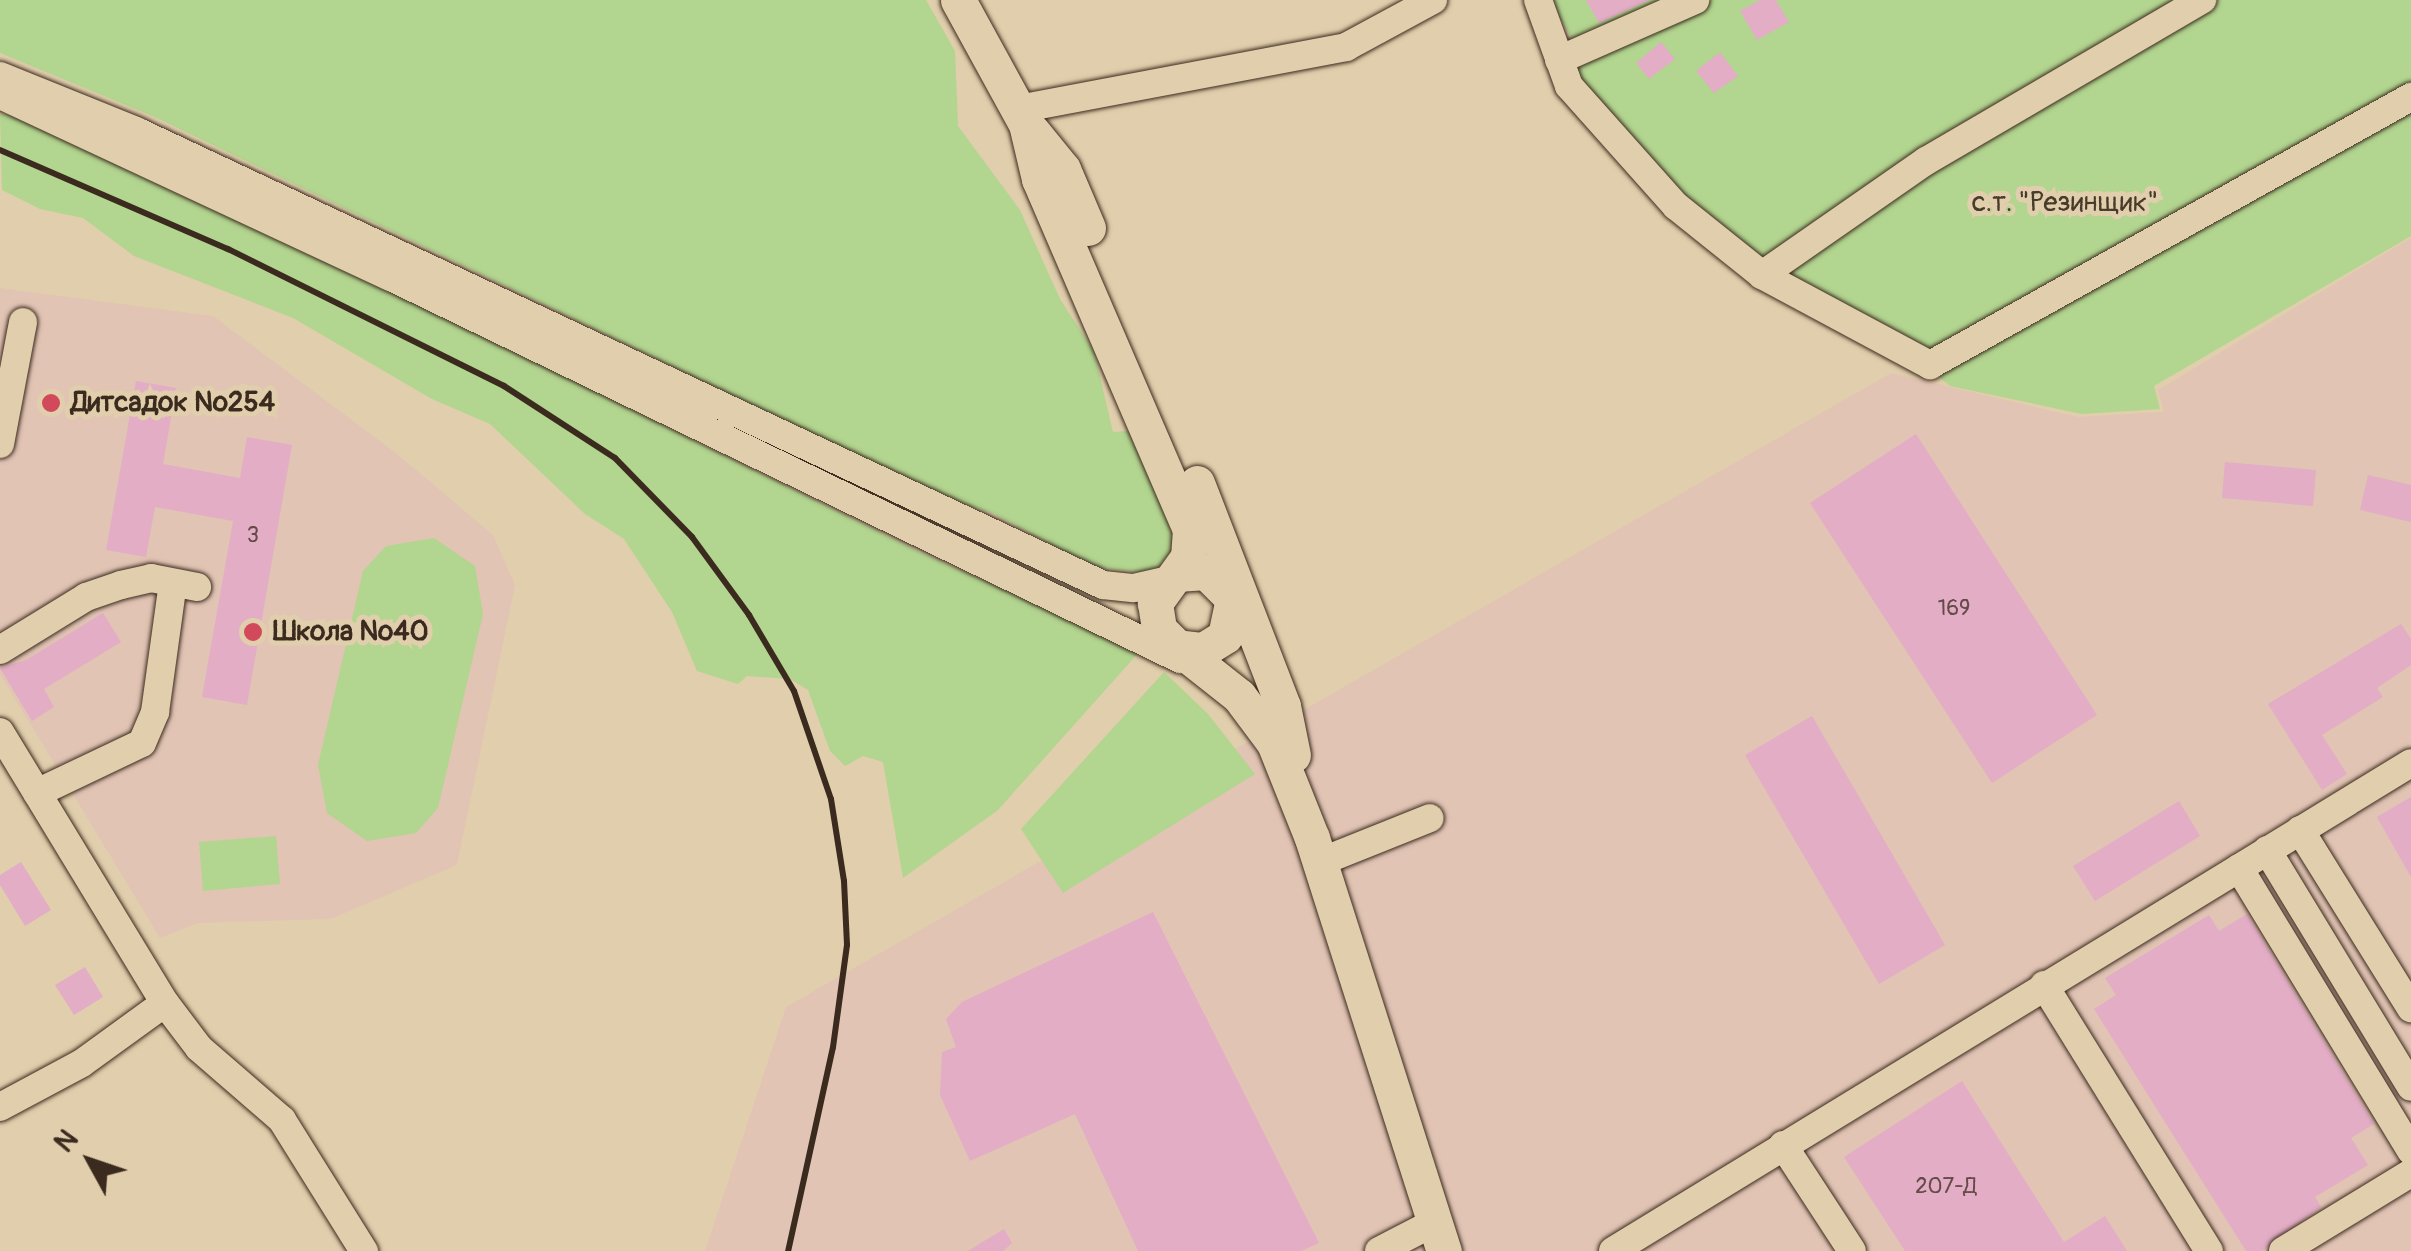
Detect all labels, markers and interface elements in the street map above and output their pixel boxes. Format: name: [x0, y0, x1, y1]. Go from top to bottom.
park label: с.т. "Резинщик": [1972, 186, 2158, 220]
place label: Дитсадок №254: [71, 386, 275, 420]
marker: Дитсадок №254: [40, 392, 62, 414]
house number: 3: [247, 523, 259, 549]
house number: 169: [1938, 596, 1970, 622]
place label: Школа №40: [273, 615, 429, 649]
marker: Школа №40: [242, 621, 264, 643]
north arrow: [40, 1111, 140, 1211]
text: N: [47, 1123, 86, 1160]
house number: 207-Д: [1915, 1174, 1977, 1200]

